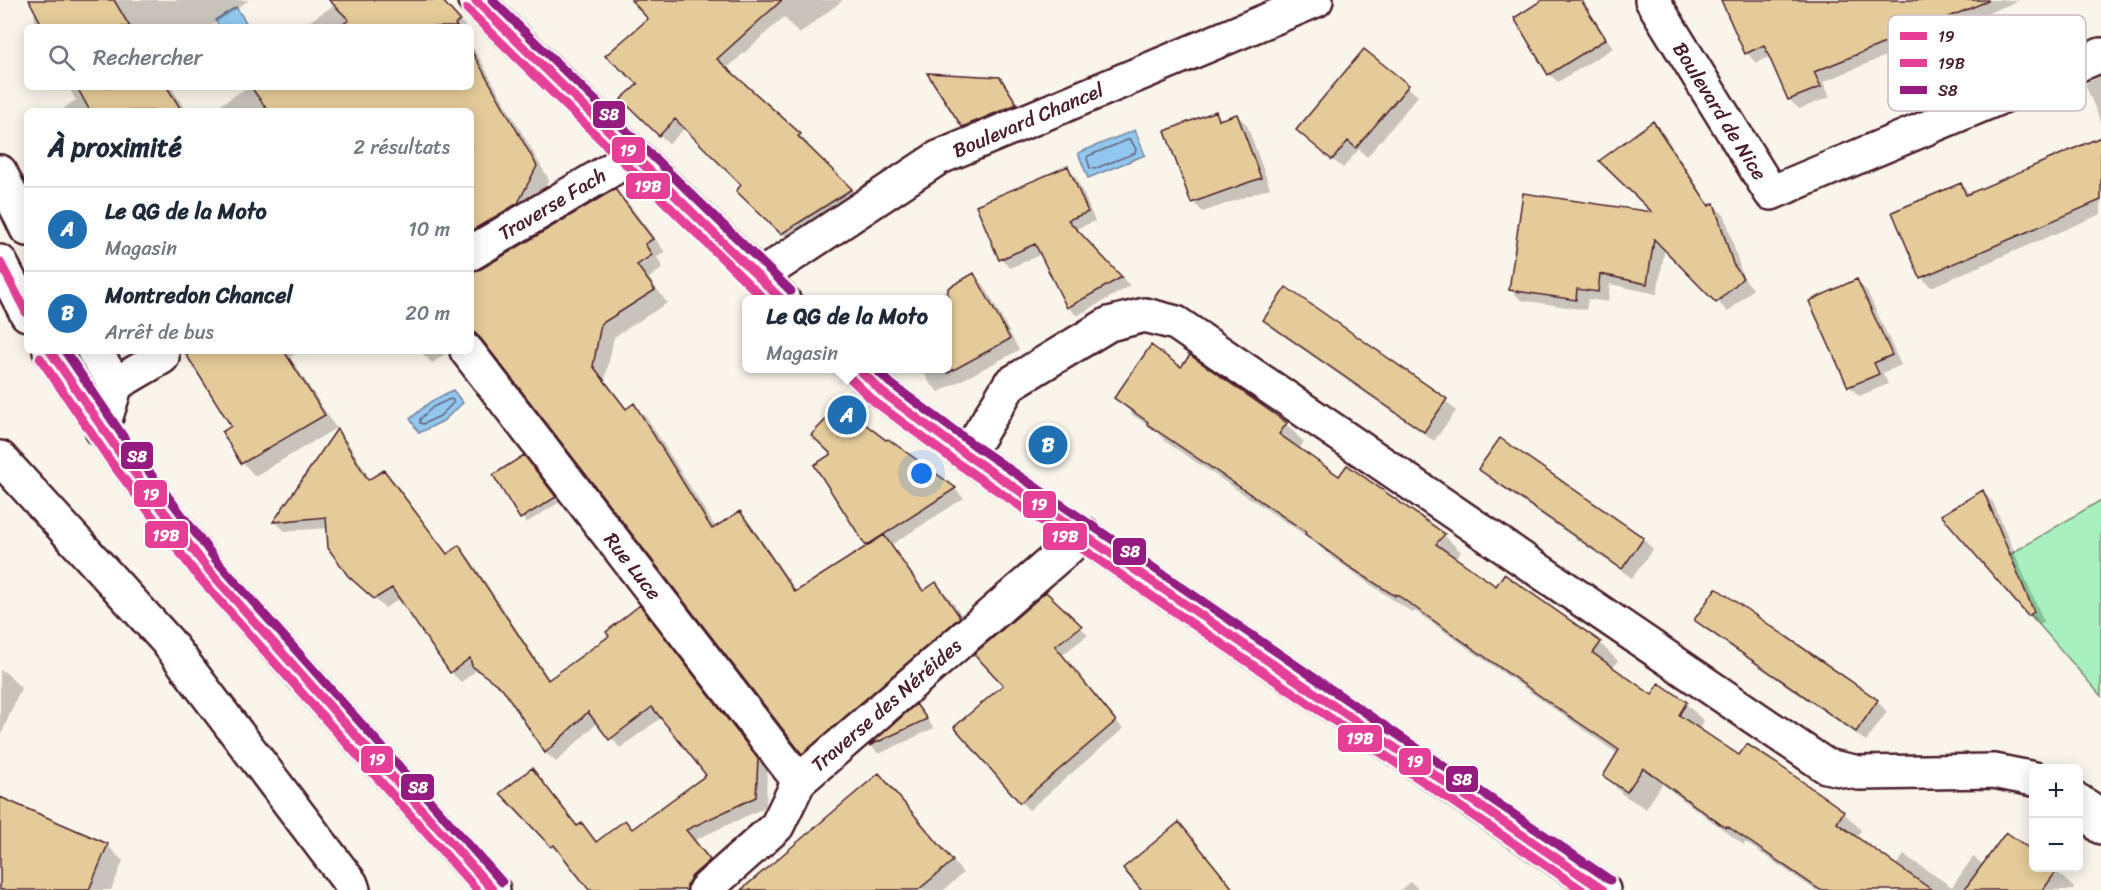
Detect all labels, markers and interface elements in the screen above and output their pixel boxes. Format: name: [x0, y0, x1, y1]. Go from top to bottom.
legend: [1888, 15, 2086, 111]
text: 19: [1938, 22, 1955, 51]
search box: [24, 24, 474, 90]
street label: Boulevard de Nice: [1663, 35, 1776, 187]
text: Rechercher: [93, 38, 203, 77]
icon: search: [45, 41, 78, 74]
text: 19B: [1938, 49, 1965, 78]
street label: Boulevard Chancel: [947, 72, 1110, 168]
text: S8: [1938, 76, 1958, 105]
line badge: S8: [592, 100, 626, 129]
text: S8: [598, 100, 619, 129]
text: À proximité: [48, 124, 182, 170]
text: 2 résultats: [353, 130, 450, 165]
line badge: 19: [611, 136, 646, 164]
text: 19: [620, 136, 637, 165]
street label: Traverse Fach: [491, 158, 613, 251]
line badge: 19B: [625, 172, 671, 200]
text: 19B: [635, 172, 662, 201]
text: Le QG de la Moto: [105, 192, 267, 231]
text: A: [61, 212, 74, 247]
text: 10 m: [408, 212, 450, 247]
text: Magasin: [105, 231, 177, 266]
text: Montredon Chancel: [105, 276, 293, 315]
popup: [742, 295, 952, 373]
text: B: [61, 296, 74, 331]
text: 20 m: [405, 296, 450, 331]
text: Le QG de la Moto: [766, 297, 928, 336]
text: Arrêt de bus: [105, 315, 214, 350]
text: Magasin: [766, 336, 838, 371]
pin: A: [828, 392, 866, 438]
pin: B: [1028, 422, 1068, 468]
line badge: S8: [120, 441, 154, 470]
text: S8: [126, 442, 147, 471]
your location: [907, 459, 936, 488]
line badge: 19: [133, 479, 168, 508]
text: 19: [143, 480, 160, 509]
line badge: 19: [1022, 490, 1057, 519]
text: 19: [1031, 490, 1048, 519]
line badge: 19B: [144, 520, 189, 549]
text: 19B: [153, 521, 180, 550]
line badge: 19B: [1042, 522, 1088, 551]
text: 19B: [1052, 522, 1079, 551]
street label: Rue Luce: [595, 525, 671, 608]
line badge: S8: [1112, 537, 1147, 566]
text: S8: [1119, 537, 1140, 566]
street label: Traverse des Néréides: [803, 629, 970, 781]
line badge: 19B: [1337, 724, 1383, 753]
text: 19B: [1347, 724, 1374, 753]
line badge: 19: [360, 745, 394, 774]
text: 19: [369, 745, 386, 774]
line badge: 19: [1398, 747, 1432, 776]
text: 19: [1407, 747, 1424, 776]
map controls: [2029, 764, 2083, 872]
button: +: [2029, 764, 2083, 818]
line badge: S8: [1445, 765, 1479, 793]
text: S8: [1451, 765, 1472, 794]
line badge: S8: [400, 773, 435, 801]
text: S8: [407, 773, 428, 802]
button: −: [2029, 818, 2083, 872]

